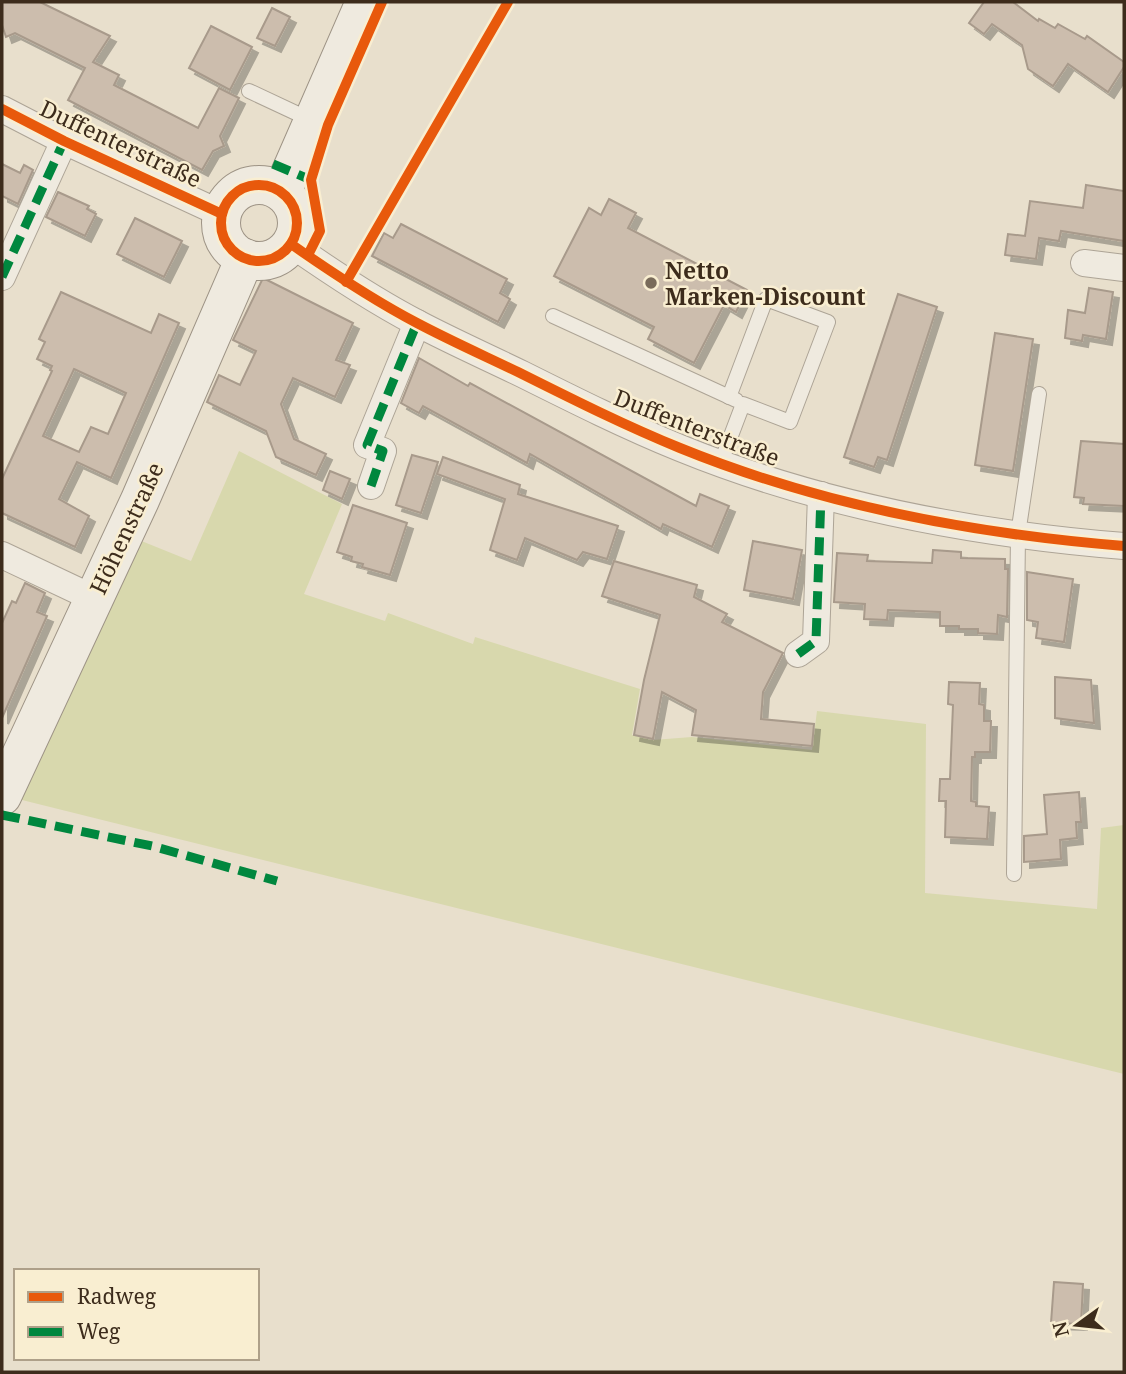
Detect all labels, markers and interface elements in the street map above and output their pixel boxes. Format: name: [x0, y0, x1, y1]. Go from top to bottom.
street label: Duffenterstraße: [35, 92, 207, 194]
place label: Netto Marken-Discount: [665, 254, 866, 312]
marker: Netto Marken-Discount: [643, 275, 659, 291]
street label: Duffenterstraße: [610, 381, 784, 473]
street label: Höhenstraße: [81, 457, 171, 599]
legend: [14, 1269, 259, 1360]
text: Radweg: [77, 1282, 157, 1310]
north arrow: [1042, 1290, 1112, 1360]
text: Weg: [77, 1317, 121, 1345]
text: N: [1046, 1319, 1075, 1340]

